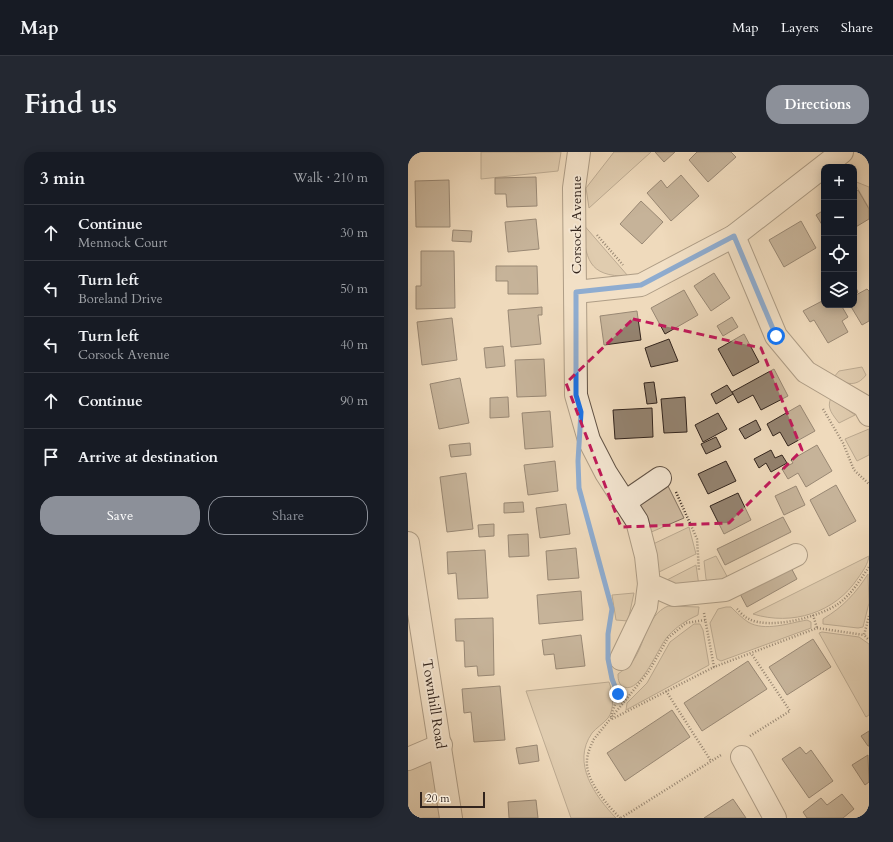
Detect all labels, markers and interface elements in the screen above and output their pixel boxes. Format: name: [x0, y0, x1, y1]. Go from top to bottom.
text: Map: [20, 15, 59, 41]
text: Map: [732, 18, 759, 37]
text: Layers: [781, 18, 819, 37]
text: Share: [841, 18, 873, 37]
text: Find us: [24, 85, 117, 123]
button: Directions: [766, 85, 869, 124]
map controls: [821, 164, 857, 308]
button: +: [821, 164, 857, 200]
text: 3 min: [40, 167, 85, 190]
text: Walk · 210 m: [293, 169, 368, 187]
street label: Corsock Avenue: [567, 176, 586, 274]
button: −: [821, 200, 857, 236]
text: Continue: [78, 214, 143, 234]
icon: ahead: [40, 222, 62, 244]
text: 30 m: [340, 224, 368, 242]
text: Mennock Court: [78, 234, 167, 252]
button: locate: [821, 236, 857, 272]
text: Turn left: [78, 270, 139, 290]
button: layers: [821, 272, 857, 308]
icon: left: [40, 278, 62, 300]
text: 50 m: [340, 280, 368, 298]
text: Boreland Drive: [78, 290, 163, 308]
text: Turn left: [78, 326, 139, 346]
route start: [767, 327, 785, 345]
icon: left: [40, 334, 62, 356]
text: 40 m: [340, 336, 368, 354]
text: Corsock Avenue: [78, 346, 170, 364]
icon: ahead: [40, 390, 62, 412]
text: Continue: [78, 391, 143, 411]
text: 90 m: [340, 392, 368, 410]
icon: arrive: [40, 446, 62, 468]
text: Arrive at destination: [78, 447, 218, 467]
button: Save: [40, 496, 200, 535]
button: Share: [208, 496, 368, 535]
street label: Townhill Road: [418, 658, 451, 751]
route end: [609, 685, 627, 703]
scale bar: [420, 790, 485, 809]
text: 20 m: [426, 791, 450, 806]

